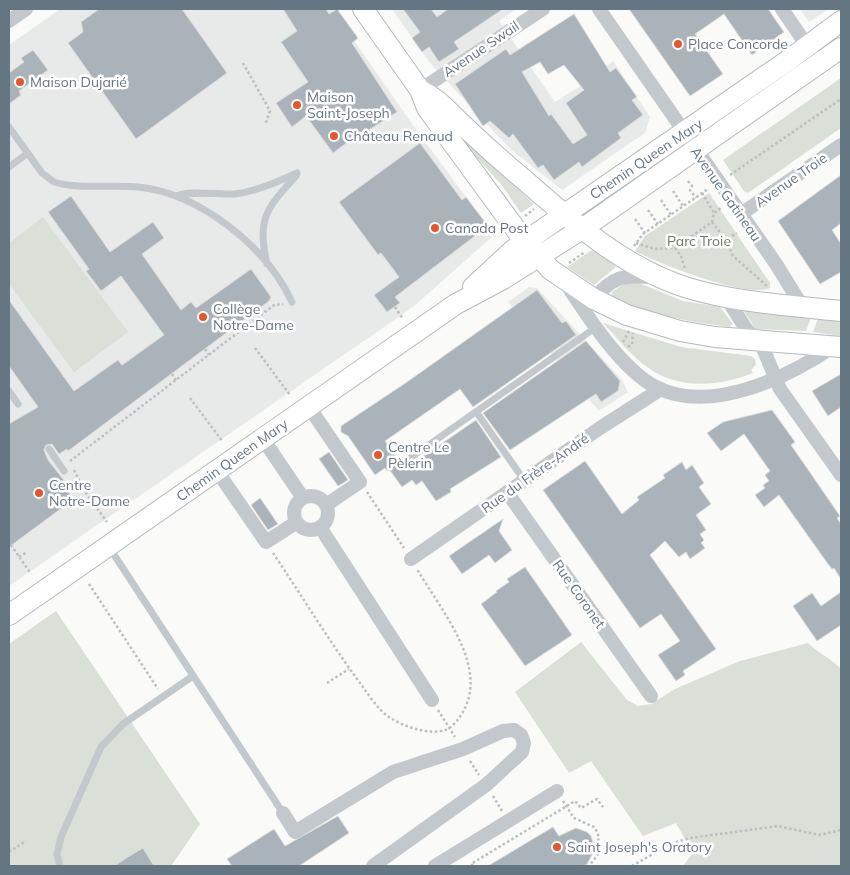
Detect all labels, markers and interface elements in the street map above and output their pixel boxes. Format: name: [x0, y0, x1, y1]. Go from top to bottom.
street label: Avenue Swail: [439, 17, 523, 81]
place label: Place Concorde: [688, 35, 788, 53]
marker: Place Concorde: [672, 38, 684, 50]
place label: Maison Dujarié: [30, 73, 127, 91]
marker: Maison Dujarié: [14, 76, 26, 88]
place label: Maison Saint-Joseph: [307, 88, 390, 122]
marker: Maison Saint-Joseph: [291, 99, 303, 111]
street label: Chemin Queen Mary: [586, 114, 706, 203]
place label: Château Renaud: [344, 127, 453, 145]
marker: Château Renaud: [328, 130, 340, 142]
street label: Avenue Gatineau: [687, 143, 765, 245]
street label: Avenue Troie: [752, 149, 830, 211]
place label: Canada Post: [445, 219, 528, 237]
marker: Canada Post: [429, 222, 441, 234]
park label: Parc Troie: [667, 232, 731, 250]
place label: Collège Notre-Dame: [213, 300, 294, 334]
marker: Collège Notre-Dame: [197, 311, 209, 323]
street label: Chemin Queen Mary: [173, 414, 292, 505]
street label: Rue du Frère-André: [478, 429, 592, 517]
place label: Centre Le Pèlerin: [388, 438, 449, 472]
marker: Centre Le Pèlerin: [372, 449, 384, 461]
place label: Centre Notre-Dame: [49, 476, 130, 510]
marker: Centre Notre-Dame: [33, 487, 45, 499]
street label: Rue Coronet: [549, 556, 609, 632]
place label: Saint Joseph's Oratory: [567, 838, 712, 856]
marker: Saint Joseph's Oratory: [551, 841, 563, 853]

